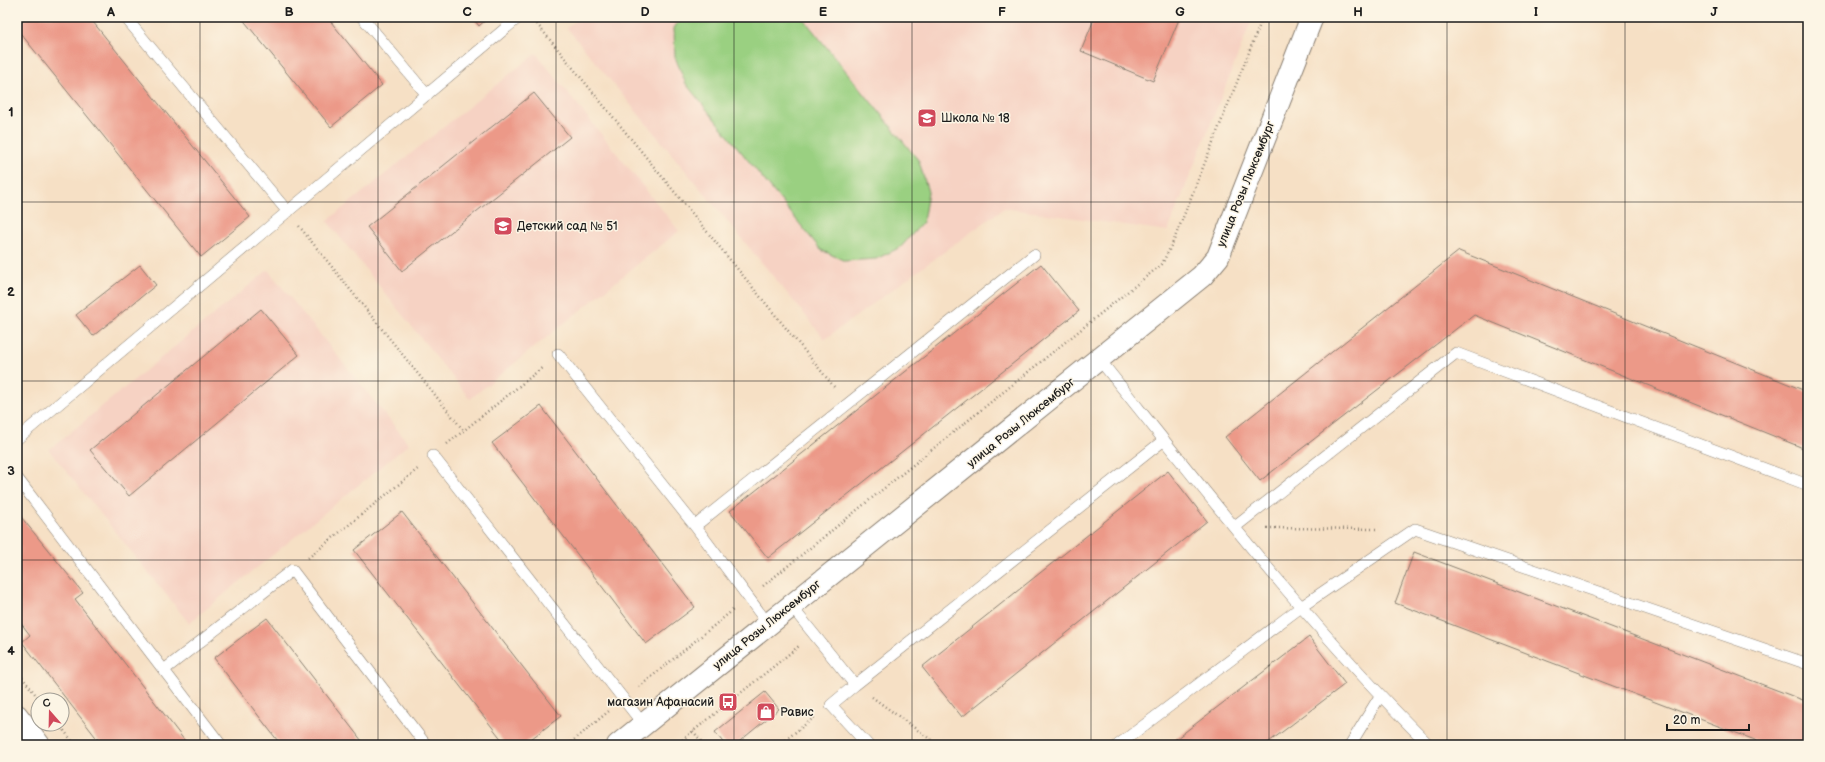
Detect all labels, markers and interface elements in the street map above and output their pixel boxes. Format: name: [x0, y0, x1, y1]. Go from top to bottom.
text: A: [106, 4, 115, 20]
text: B: [284, 4, 294, 20]
text: C: [462, 4, 472, 20]
text: D: [640, 4, 650, 20]
text: E: [819, 4, 828, 20]
text: F: [998, 4, 1006, 20]
text: G: [1175, 4, 1185, 20]
text: H: [1353, 4, 1363, 20]
text: I: [1534, 4, 1538, 20]
text: J: [1710, 4, 1718, 20]
text: 1: [8, 104, 14, 120]
school or university icon: Школа № 18: [916, 107, 938, 129]
place label: Школа № 18: [941, 111, 1010, 126]
street label: улица Розы Люксембург: [1214, 119, 1278, 249]
school or university icon: Детский сад № 51: [492, 215, 514, 237]
place label: Детский сад № 51: [517, 219, 618, 234]
text: 2: [7, 284, 15, 300]
street label: улица Розы Люксембург: [964, 375, 1078, 471]
text: 3: [7, 463, 15, 479]
street label: улица Розы Люксембург: [710, 577, 824, 673]
text: 4: [7, 643, 15, 659]
bus stop icon: магазин Афанасий: [717, 691, 739, 713]
north arrow: [30, 692, 70, 732]
place label: магазин Афанасий: [607, 695, 714, 710]
text: С: [41, 696, 53, 710]
shop icon: Равис: [755, 701, 777, 723]
place label: Равис: [780, 705, 814, 720]
scale bar: [1667, 706, 1749, 732]
text: 20 m: [1673, 713, 1700, 728]

